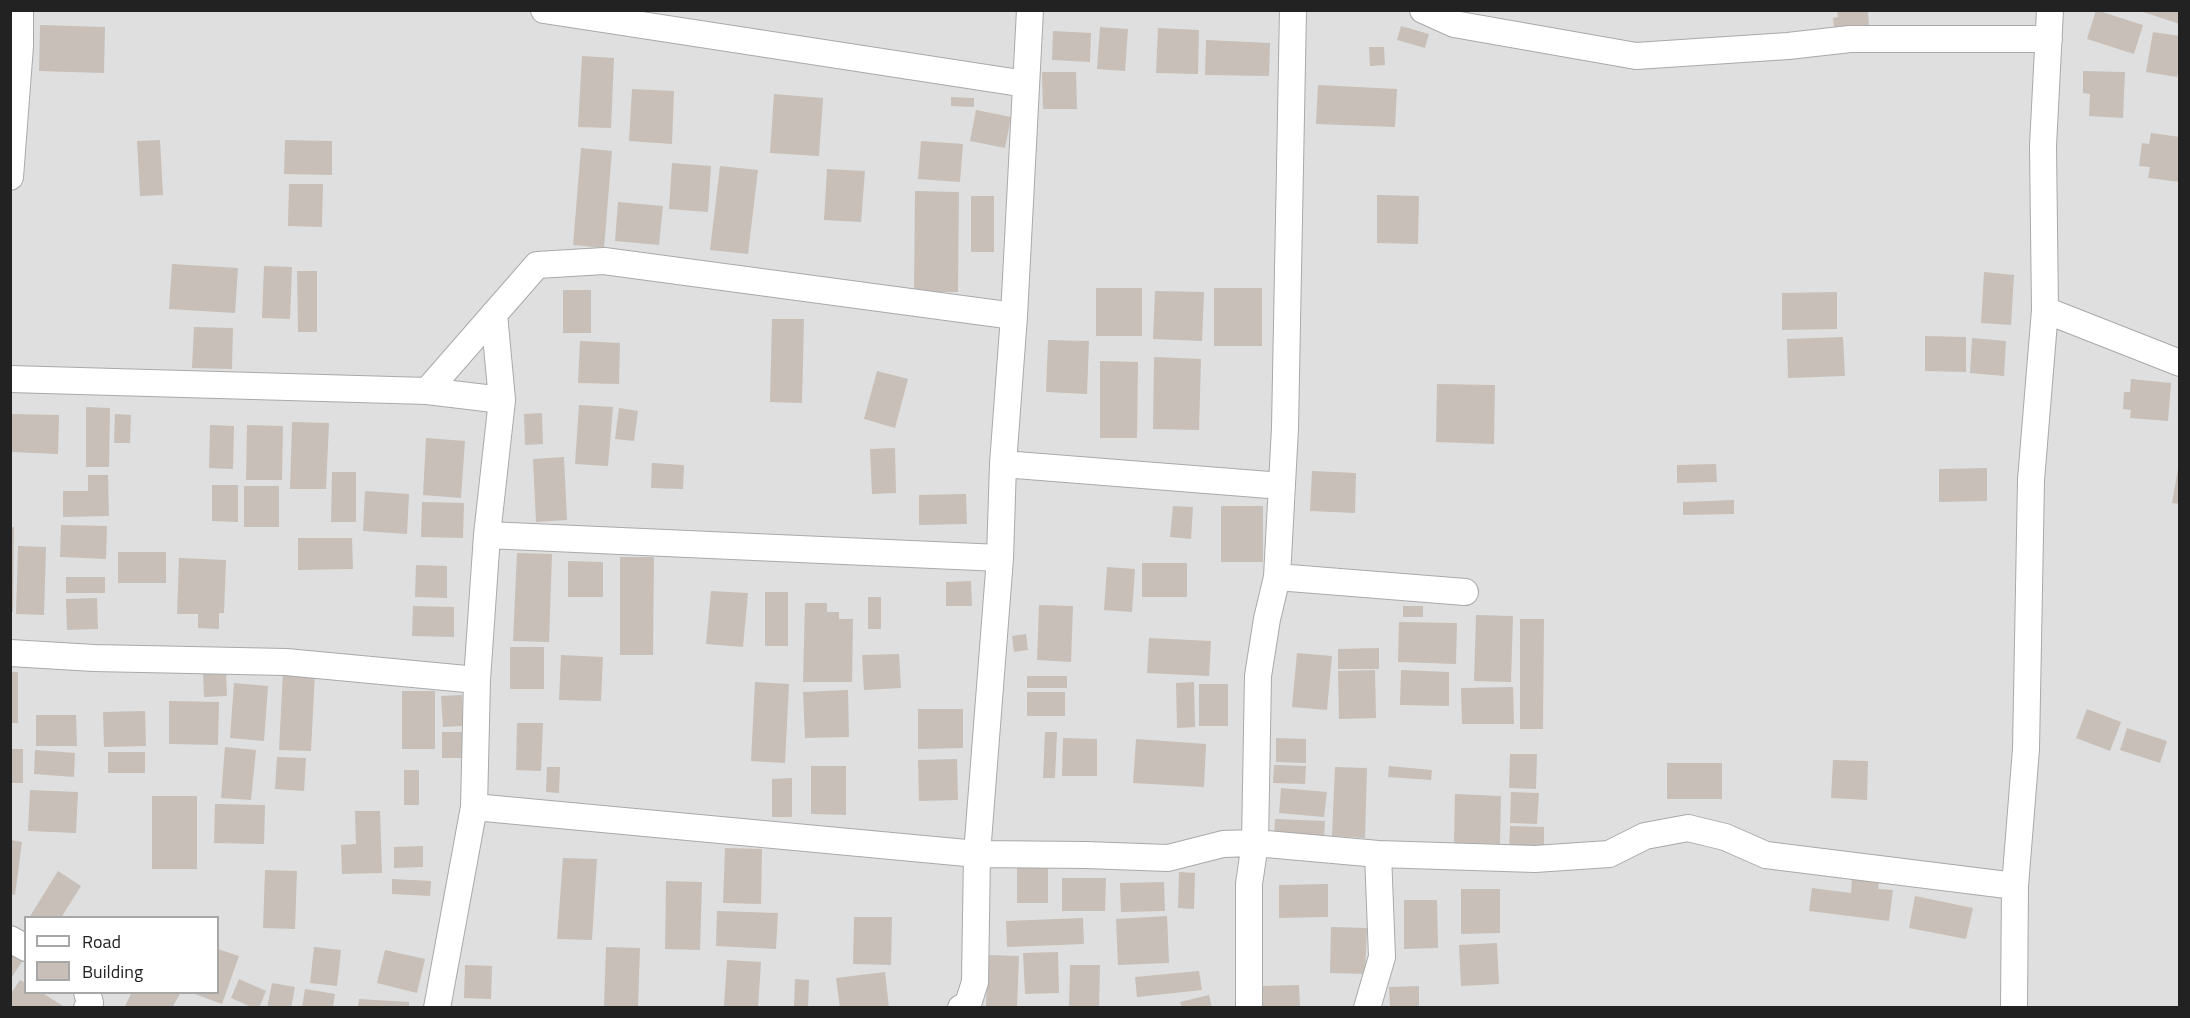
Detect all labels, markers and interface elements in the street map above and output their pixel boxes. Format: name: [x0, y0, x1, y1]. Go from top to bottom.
legend: [24, 916, 219, 994]
text: Road: [82, 928, 121, 955]
text: Building: [82, 958, 143, 985]

